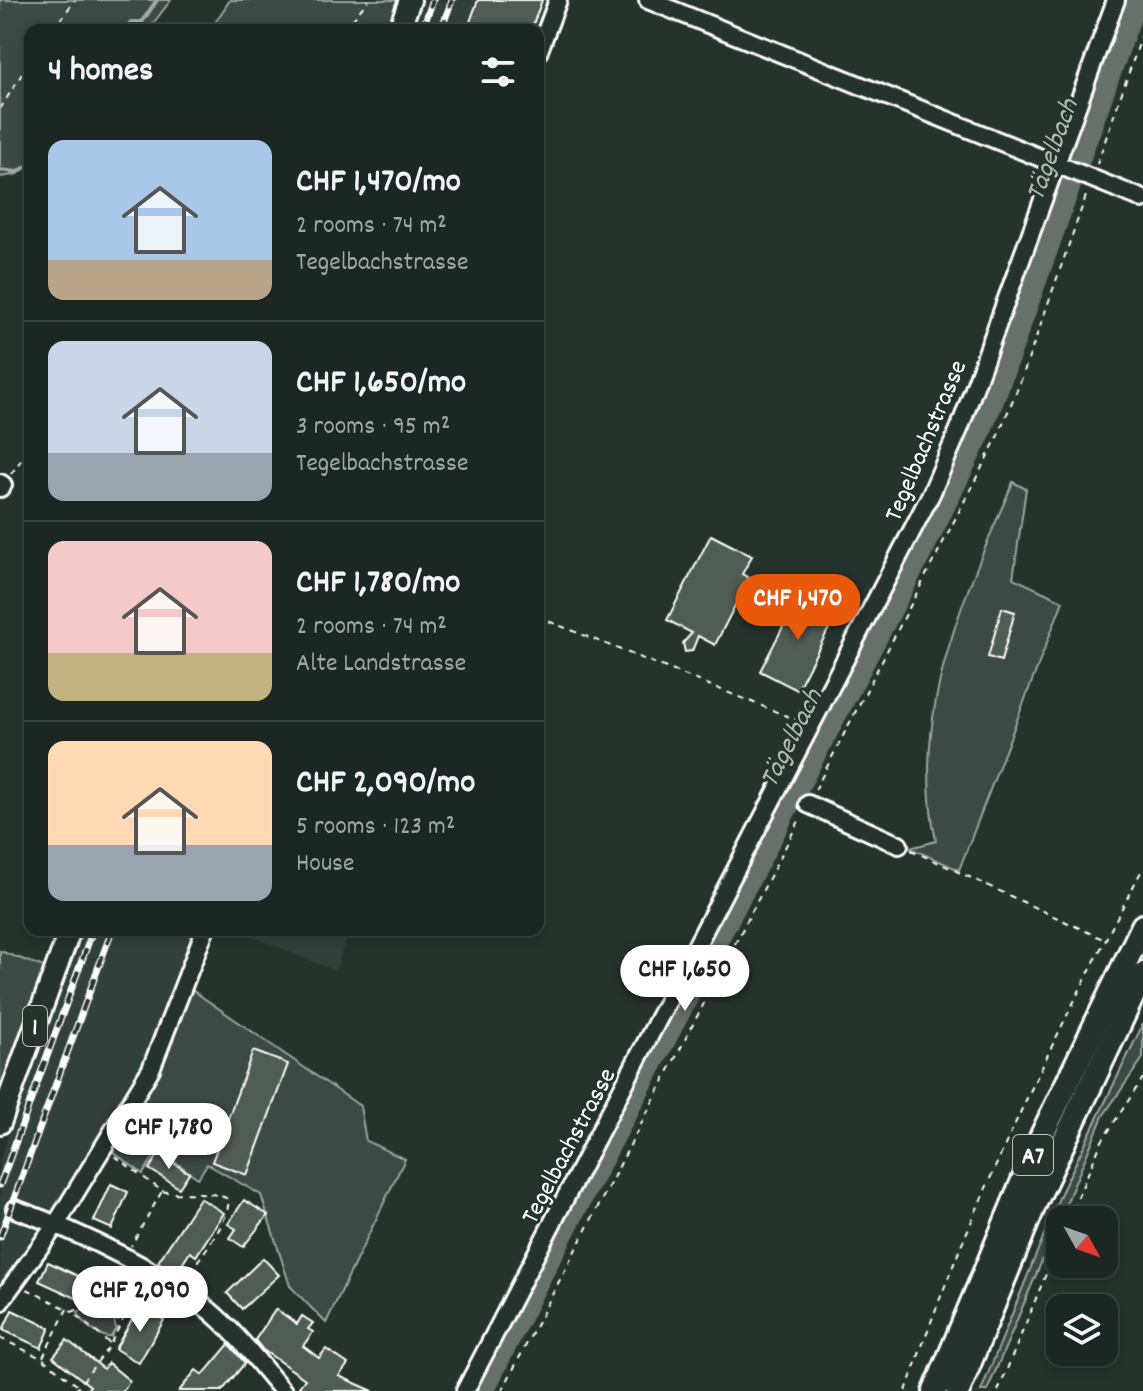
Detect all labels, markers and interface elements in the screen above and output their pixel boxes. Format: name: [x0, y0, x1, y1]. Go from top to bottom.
text: 4 homes: [48, 48, 153, 97]
icon: filters: [476, 50, 520, 94]
water label: Tägelbach: [1018, 93, 1092, 207]
text: CHF 1,470/mo: [296, 159, 461, 208]
icon: home: [112, 172, 208, 268]
text: 2 rooms · 74 m²: [296, 208, 447, 245]
text: Tegelbachstrasse: [296, 245, 468, 282]
street label: Tegelbachstrasse: [877, 355, 978, 528]
text: CHF 1,650/mo: [296, 360, 466, 409]
icon: home: [112, 373, 208, 469]
text: 3 rooms · 95 m²: [296, 409, 450, 446]
text: Tegelbachstrasse: [296, 446, 468, 483]
text: CHF 1,780/mo: [296, 560, 460, 609]
icon: home: [112, 573, 208, 669]
pin: CHF 1,470: [706, 574, 890, 642]
text: CHF 1,470: [753, 581, 843, 618]
text: 2 rooms · 74 m²: [296, 609, 447, 646]
text: Alte Landstrasse: [296, 646, 466, 683]
water label: Tägelbach: [752, 682, 836, 795]
text: CHF 2,090/mo: [296, 760, 475, 809]
icon: home: [112, 773, 208, 869]
text: 5 rooms · 123 m²: [296, 809, 455, 846]
text: House: [296, 846, 354, 883]
pin: CHF 1,650: [593, 945, 777, 1013]
text: CHF 1,650: [638, 952, 732, 989]
road number: 1: [23, 1006, 47, 1046]
street label: Tegelbachstrasse: [513, 1062, 627, 1231]
pin: CHF 1,780: [77, 1103, 261, 1171]
text: CHF 1,780: [125, 1110, 213, 1147]
road number: A7: [1013, 1135, 1053, 1175]
north arrow: [1046, 1206, 1118, 1278]
map controls: [1046, 1206, 1118, 1366]
pin: CHF 2,090: [48, 1266, 232, 1334]
text: CHF 2,090: [90, 1273, 190, 1310]
button: layers: [1046, 1294, 1118, 1366]

